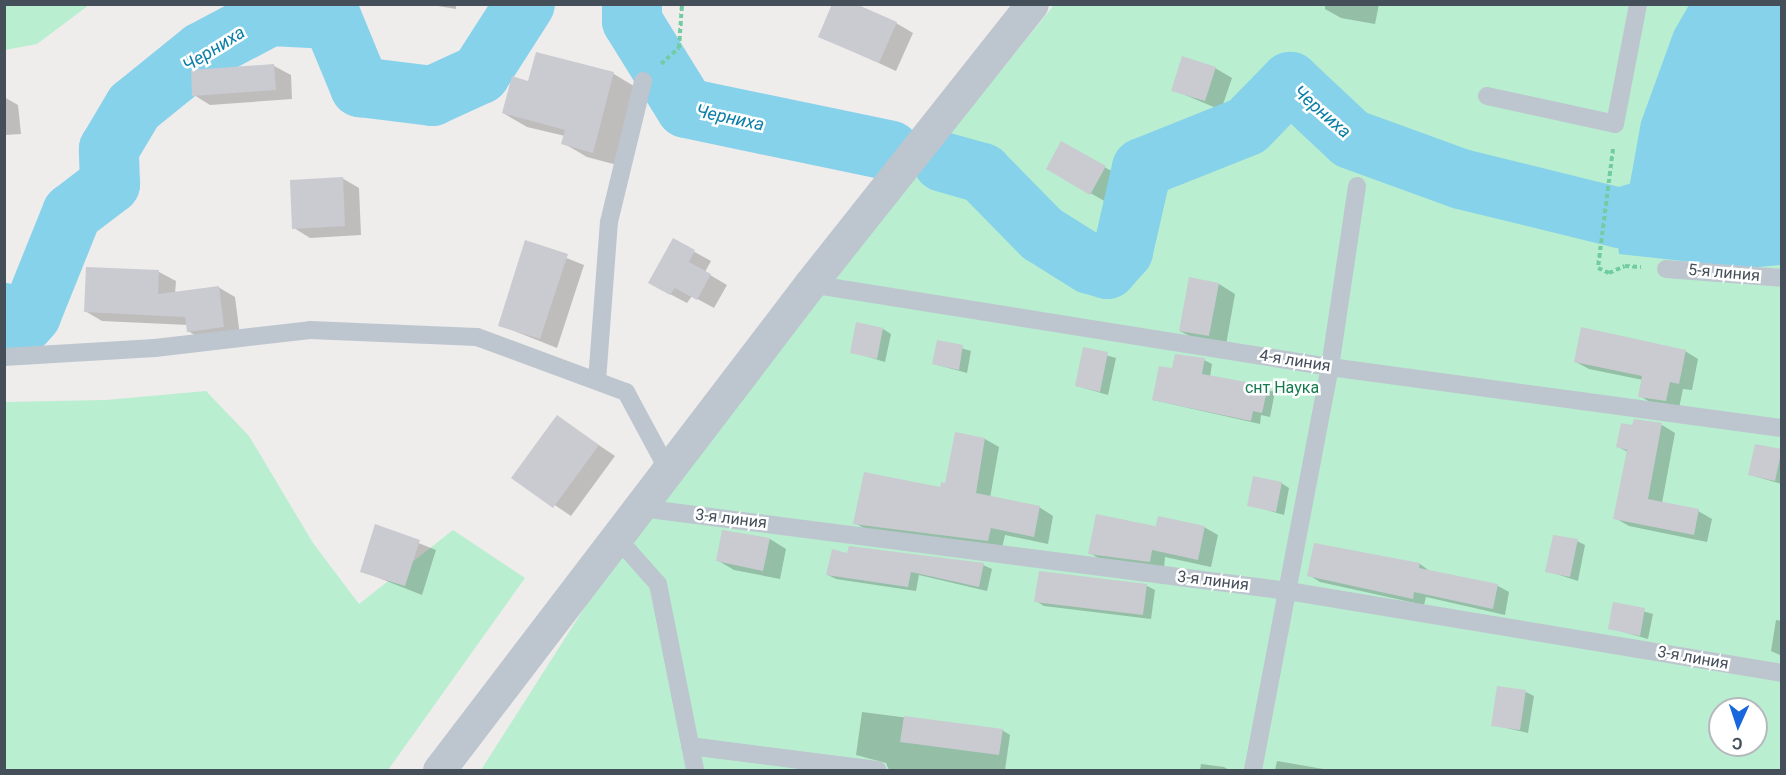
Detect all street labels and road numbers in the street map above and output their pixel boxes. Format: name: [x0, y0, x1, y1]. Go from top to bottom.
street label: 5-я линия: [1687, 260, 1761, 286]
street label: 4-я линия: [1258, 346, 1332, 376]
street label: 3-я линия: [694, 505, 768, 533]
street label: 3-я линия: [1176, 567, 1250, 595]
street label: 3-я линия: [1656, 642, 1730, 674]

